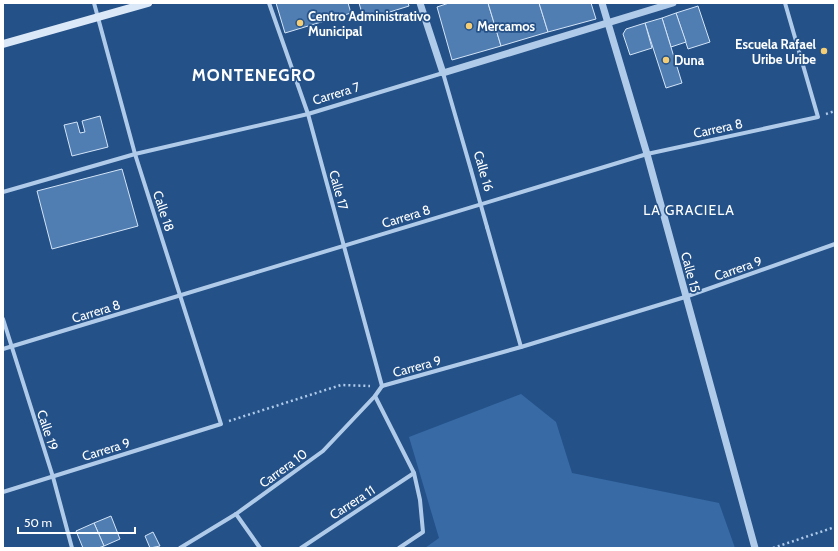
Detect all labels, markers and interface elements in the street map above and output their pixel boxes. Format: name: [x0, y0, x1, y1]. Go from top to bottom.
place label: Centro Administrativo Municipal: [308, 8, 431, 39]
marker: Centro Administrativo Municipal: [295, 18, 305, 28]
place label: Mercamos: [477, 18, 536, 34]
marker: Mercamos: [464, 21, 474, 31]
place label: Escuela Rafael Uribe Uribe: [735, 36, 817, 67]
marker: Escuela Rafael Uribe Uribe: [819, 46, 829, 56]
place label: Duna: [674, 52, 705, 68]
marker: Duna: [661, 55, 671, 65]
district label: MONTENEGRO: [192, 65, 316, 85]
street label: Carrera 7: [310, 78, 362, 108]
street label: Carrera 8: [692, 115, 744, 141]
street label: Calle 16: [471, 149, 497, 193]
street label: Calle 17: [326, 168, 352, 212]
street label: Calle 18: [150, 189, 178, 234]
street label: Carrera 8: [380, 201, 432, 231]
district label: LA GRACIELA: [643, 201, 735, 219]
street label: Calle 15: [678, 250, 704, 294]
street label: Carrera 9: [712, 252, 764, 284]
street label: Carrera 8: [70, 296, 122, 326]
street label: Carrera 9: [391, 352, 443, 380]
street label: Calle 19: [34, 408, 62, 452]
street label: Carrera 9: [80, 434, 132, 464]
street label: Carrera 10: [256, 445, 310, 491]
street label: Carrera 11: [326, 482, 378, 522]
scale bar: [18, 509, 135, 535]
text: 50 m: [24, 515, 52, 530]

